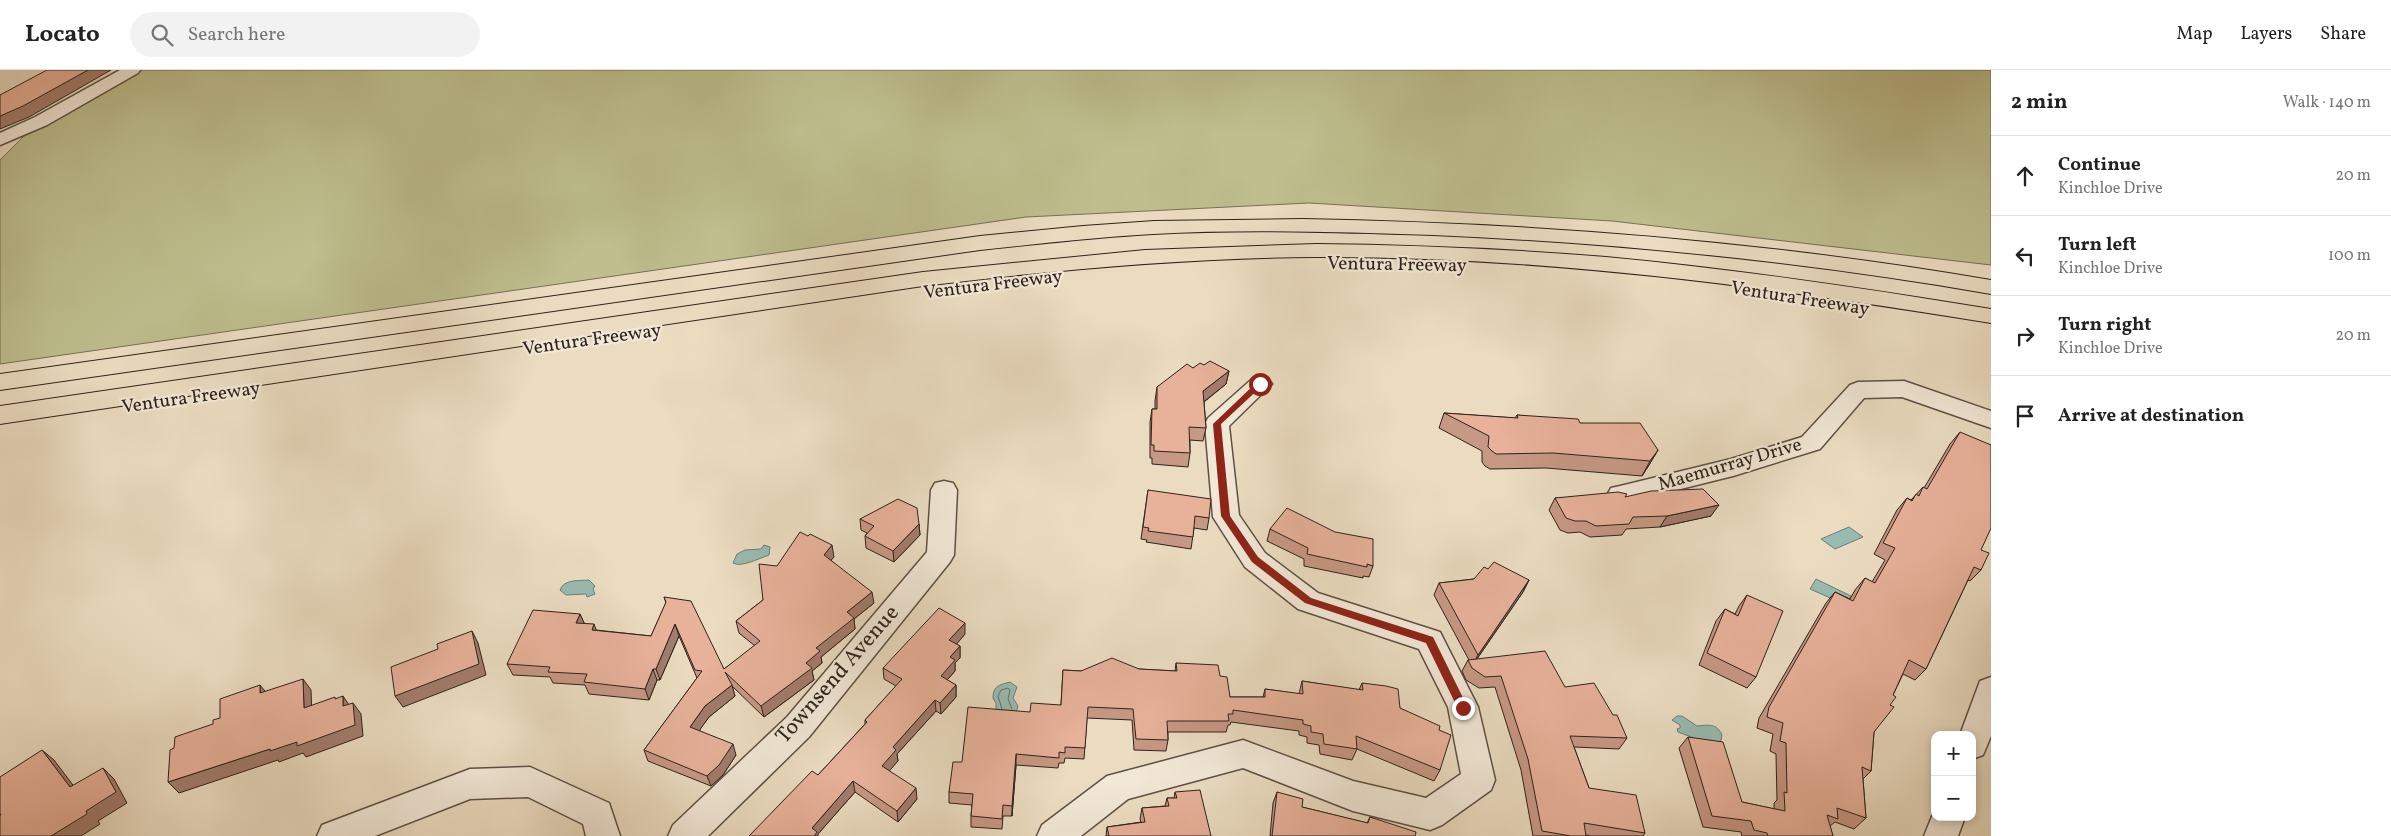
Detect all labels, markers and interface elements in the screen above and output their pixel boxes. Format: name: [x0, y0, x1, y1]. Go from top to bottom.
search box: [130, 12, 480, 57]
text: Locato: [25, 18, 100, 52]
icon: search: [148, 21, 176, 49]
text: Search here: [188, 22, 285, 48]
text: Map: [2176, 22, 2212, 47]
text: Layers: [2240, 22, 2292, 47]
text: Share: [2320, 22, 2366, 47]
text: 2 min: [2011, 88, 2068, 117]
text: Walk · 140 m: [2283, 92, 2371, 114]
text: Continue: [2058, 152, 2141, 178]
icon: ahead: [2011, 162, 2039, 190]
text: 20 m: [2336, 165, 2371, 187]
text: Kinchloe Drive: [2058, 178, 2163, 200]
text: Turn left: [2058, 232, 2137, 258]
icon: left: [2011, 242, 2039, 270]
text: 100 m: [2328, 245, 2371, 267]
street label: Ventura Freeway: [1327, 251, 1467, 279]
text: Kinchloe Drive: [2058, 258, 2163, 280]
street label: Ventura Freeway: [922, 264, 1064, 306]
street label: Ventura Freeway: [1729, 275, 1871, 323]
text: Turn right: [2058, 312, 2151, 338]
street label: Ventura Freeway: [521, 317, 663, 363]
icon: right: [2011, 322, 2039, 350]
text: 20 m: [2336, 325, 2371, 347]
text: Kinchloe Drive: [2058, 338, 2163, 360]
route start: [1249, 373, 1272, 396]
street label: Ventura Freeway: [120, 375, 262, 421]
icon: arrive: [2011, 402, 2039, 430]
text: Arrive at destination: [2058, 403, 2244, 429]
street label: Maemurray Drive: [1655, 432, 1805, 498]
street label: Townsend Avenue: [769, 599, 907, 751]
route end: [1452, 697, 1475, 720]
map controls: [1931, 731, 1976, 821]
button: +: [1931, 731, 1976, 776]
button: −: [1931, 776, 1976, 821]

